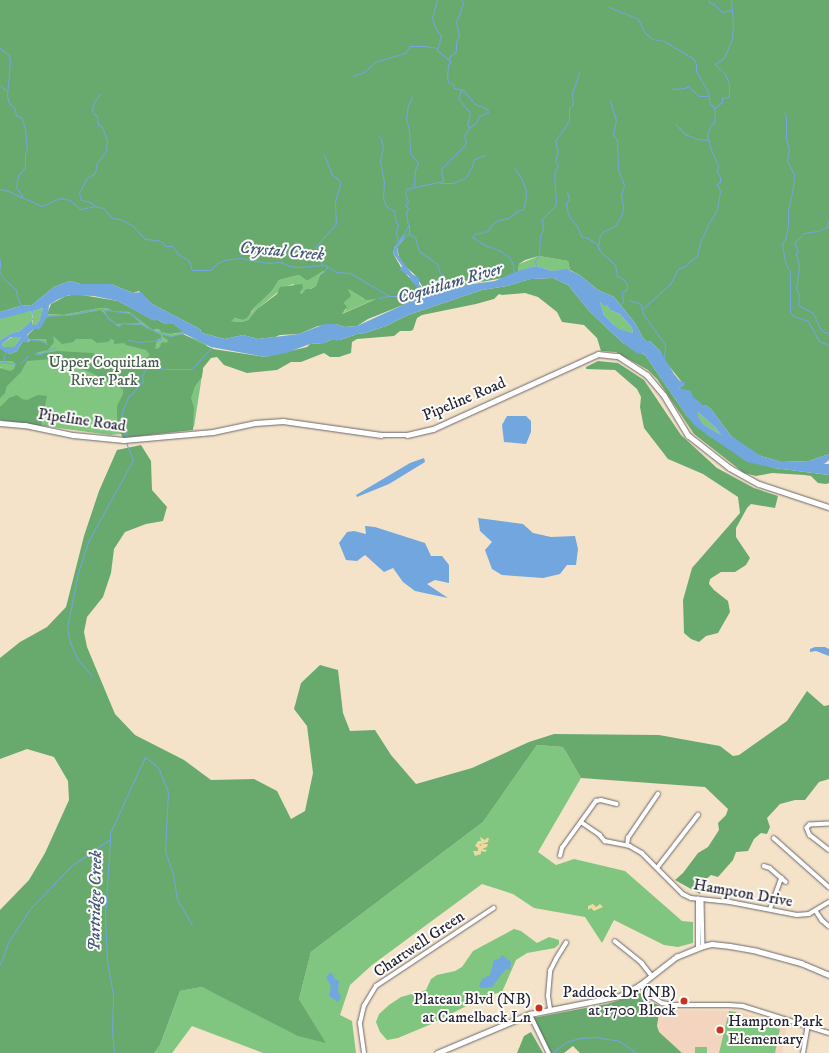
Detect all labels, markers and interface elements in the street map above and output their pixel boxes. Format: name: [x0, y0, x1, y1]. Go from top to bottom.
water label: Crystal Creek: [239, 238, 325, 266]
water label: Coquitlam River: [395, 259, 505, 309]
park label: Upper Coquitlam River Park: [49, 352, 159, 390]
street label: Pipeline Road: [420, 373, 508, 425]
street label: Pipeline Road: [37, 404, 127, 436]
water label: Partridge Creek: [85, 850, 107, 952]
street label: Hampton Drive: [692, 875, 794, 911]
street label: Chartwell Green: [370, 907, 468, 981]
place label: Paddock Dr (NB) at 1700 Block: [563, 982, 676, 1020]
place label: Plateau Blvd (NB) at Camelback Ln: [413, 989, 531, 1027]
marker: Paddock Dr (NB) at 1700 Block: [679, 996, 689, 1006]
marker: Plateau Blvd (NB) at Camelback Ln: [534, 1003, 544, 1013]
place label: Hampton Park Elementary: [728, 1011, 823, 1049]
marker: Hampton Park Elementary: [715, 1025, 725, 1035]

